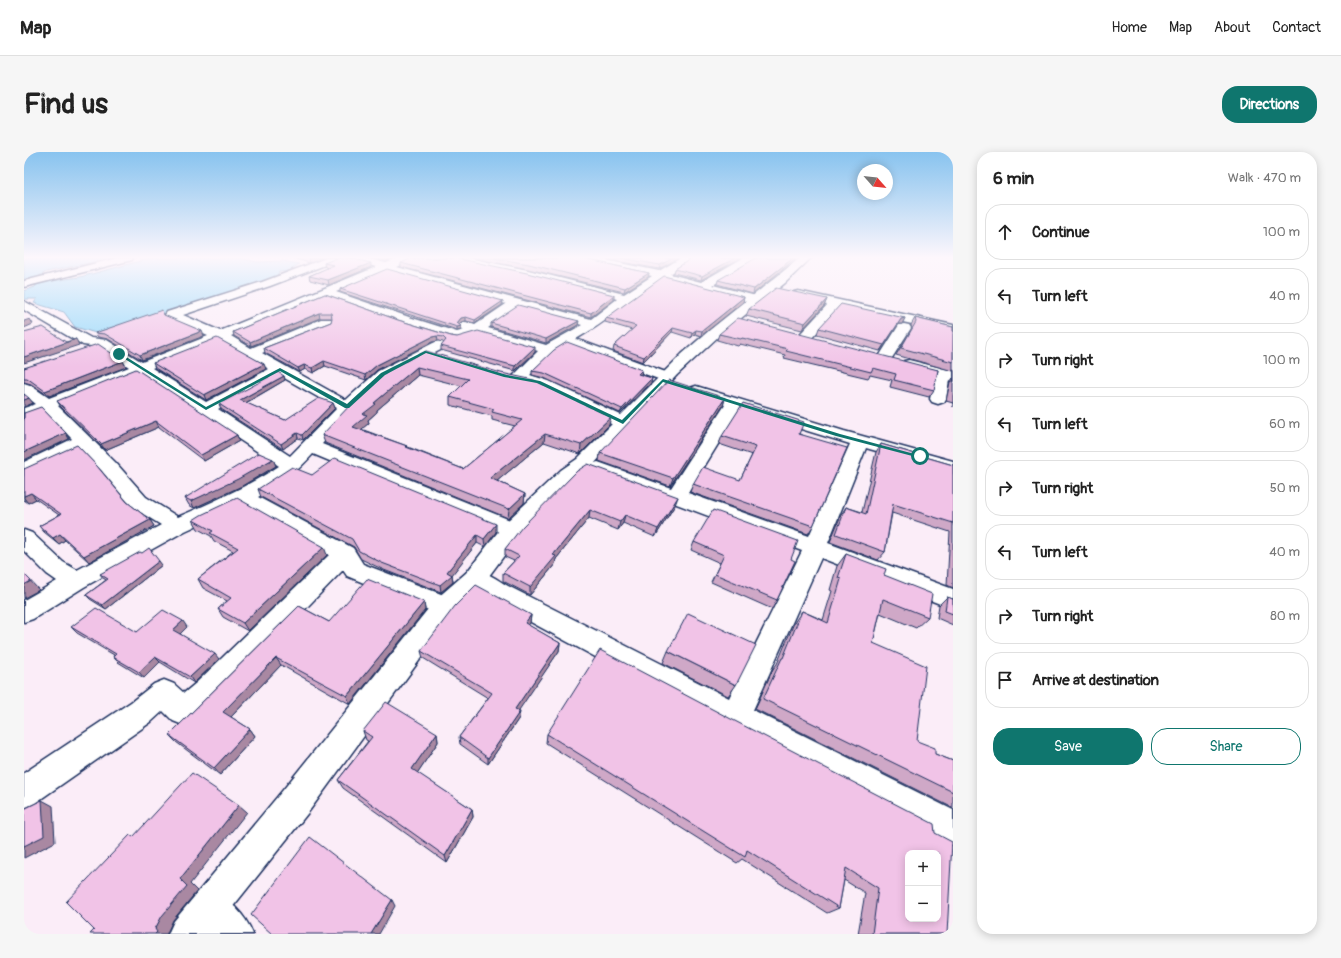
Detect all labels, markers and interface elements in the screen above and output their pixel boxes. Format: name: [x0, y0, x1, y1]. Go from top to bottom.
text: Map: [20, 16, 51, 40]
text: Home: [1112, 19, 1147, 36]
text: Map: [1169, 19, 1192, 36]
text: About: [1214, 19, 1250, 36]
text: Contact: [1272, 19, 1321, 36]
button: Directions: [1222, 86, 1317, 123]
text: Find us: [24, 87, 108, 122]
north arrow: [857, 164, 893, 200]
text: 6 min: [993, 168, 1034, 189]
text: Walk · 470 m: [1228, 170, 1301, 186]
icon: ahead: [994, 221, 1016, 243]
text: Continue: [1032, 223, 1090, 242]
text: 100 m: [1263, 224, 1300, 240]
icon: left: [994, 285, 1016, 307]
text: Turn left: [1032, 287, 1088, 306]
text: 40 m: [1269, 288, 1300, 304]
route end: [110, 345, 128, 363]
icon: right: [994, 349, 1016, 371]
text: Turn right: [1032, 351, 1093, 370]
text: 100 m: [1263, 352, 1300, 368]
icon: left: [994, 413, 1016, 435]
text: Turn left: [1032, 415, 1088, 434]
text: 60 m: [1269, 416, 1300, 432]
route start: [911, 447, 929, 465]
icon: right: [994, 477, 1016, 499]
text: Turn right: [1032, 479, 1093, 498]
text: 50 m: [1270, 480, 1300, 496]
icon: left: [994, 541, 1016, 563]
text: Turn left: [1032, 543, 1088, 562]
text: 40 m: [1269, 544, 1300, 560]
icon: right: [994, 605, 1016, 627]
text: Turn right: [1032, 607, 1093, 626]
text: 80 m: [1270, 608, 1300, 624]
icon: arrive: [994, 669, 1016, 691]
text: Arrive at destination: [1032, 671, 1159, 690]
button: Save: [993, 728, 1143, 765]
button: Share: [1151, 728, 1301, 765]
map controls: [905, 850, 941, 922]
button: +: [905, 850, 941, 886]
button: −: [905, 886, 941, 922]

